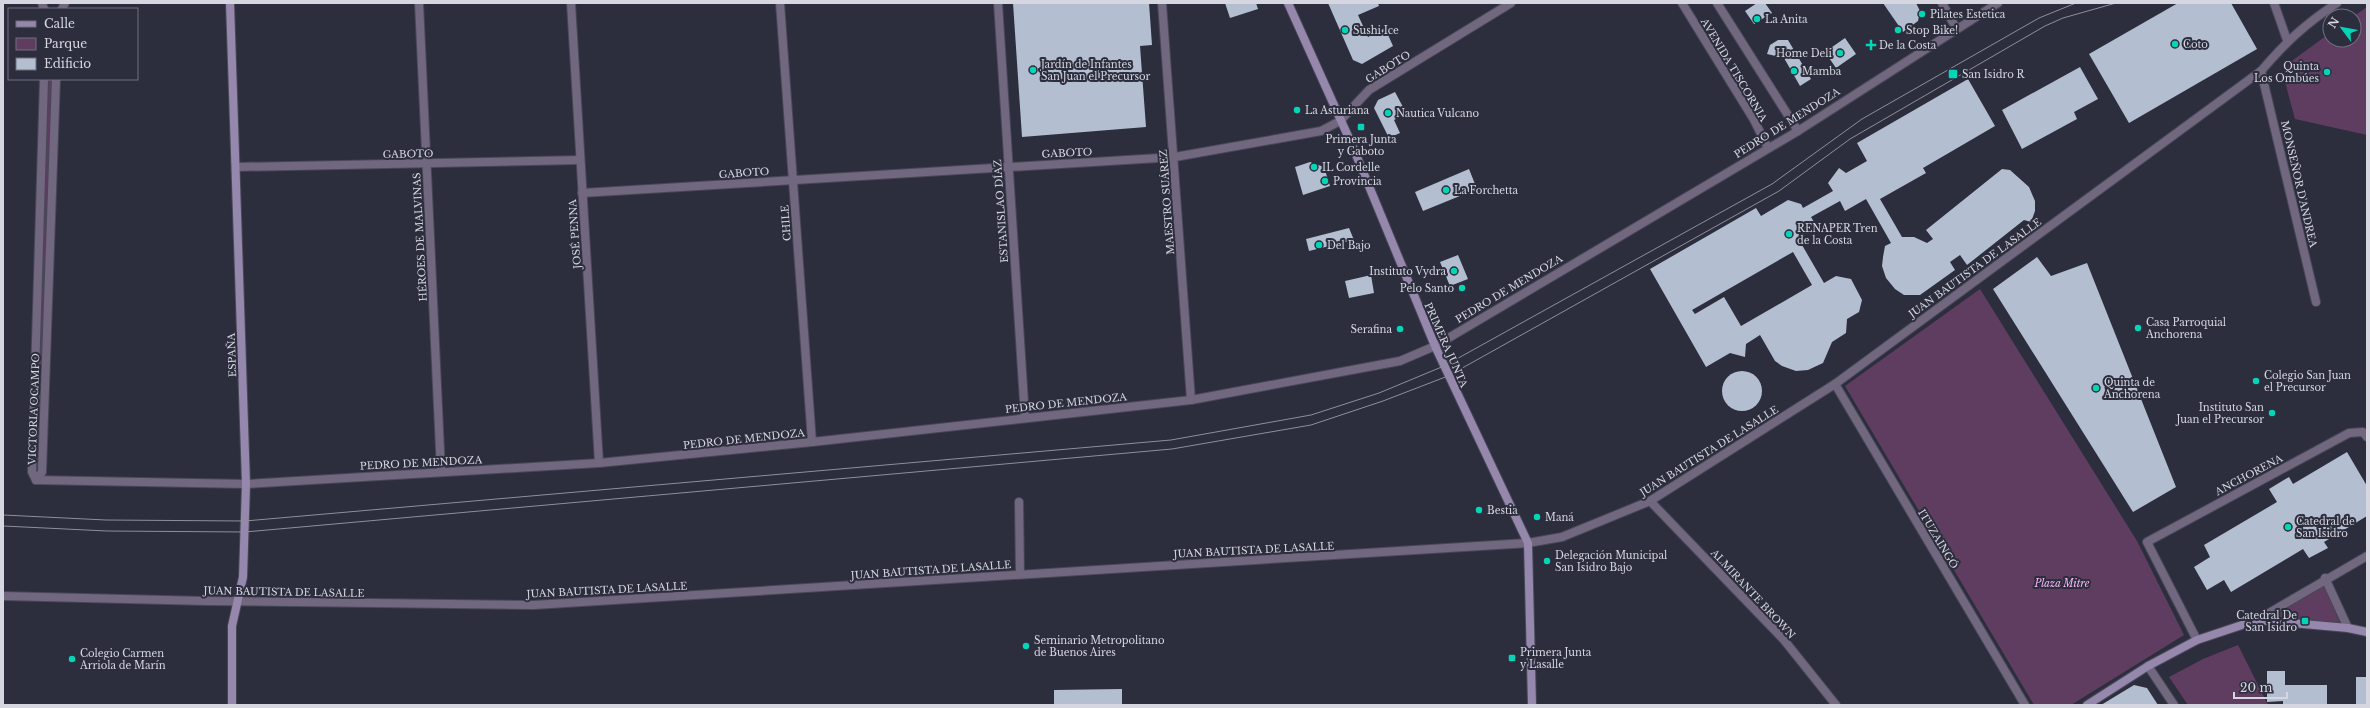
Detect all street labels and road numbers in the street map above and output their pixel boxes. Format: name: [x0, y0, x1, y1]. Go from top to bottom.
street label: AVENIDA TISCORNIA: [1697, 15, 1770, 124]
street label: GABOTO: [1363, 48, 1413, 86]
street label: PEDRO DE MENDOZA: [1732, 85, 1843, 161]
street label: MONSEÑOR D'ANDREA: [2278, 119, 2321, 249]
street label: GABOTO: [1041, 145, 1093, 161]
street label: GABOTO: [383, 147, 433, 161]
street label: MAESTRO SUÁREZ: [1156, 149, 1177, 255]
street label: ESTANISLAO DÍAZ: [990, 159, 1011, 263]
street label: GABOTO: [718, 165, 770, 181]
street label: HÉROES DE MALVINAS: [409, 172, 430, 302]
street label: JOSÉ PENNA: [565, 199, 584, 271]
street label: CHILE: [778, 205, 794, 241]
street label: JUAN BAUTISTA DE LASALLE: [1904, 215, 2044, 322]
street label: PEDRO DE MENDOZA: [1453, 252, 1565, 326]
street label: PRIMERA JUNTA: [1421, 300, 1471, 390]
street label: ESPAÑA: [224, 332, 239, 377]
street label: VICTORIA OCAMPO: [26, 353, 42, 466]
street label: PEDRO DE MENDOZA: [1004, 390, 1128, 416]
street label: JUAN BAUTISTA DE LASALLE: [1636, 403, 1781, 500]
street label: PEDRO DE MENDOZA: [682, 426, 806, 452]
street label: ANCHORENA: [2212, 452, 2285, 499]
street label: PEDRO DE MENDOZA: [360, 453, 483, 473]
street label: ITUZAINGÓ: [1915, 506, 1962, 571]
street label: JUAN BAUTISTA DE LASALLE: [1171, 539, 1335, 561]
street label: ALMIRANTE BROWN: [1707, 546, 1798, 642]
street label: JUAN BAUTISTA DE LASALLE: [848, 558, 1012, 582]
street label: JUAN BAUTISTA DE LASALLE: [524, 579, 688, 601]
street label: JUAN BAUTISTA DE LASALLE: [201, 584, 365, 600]

